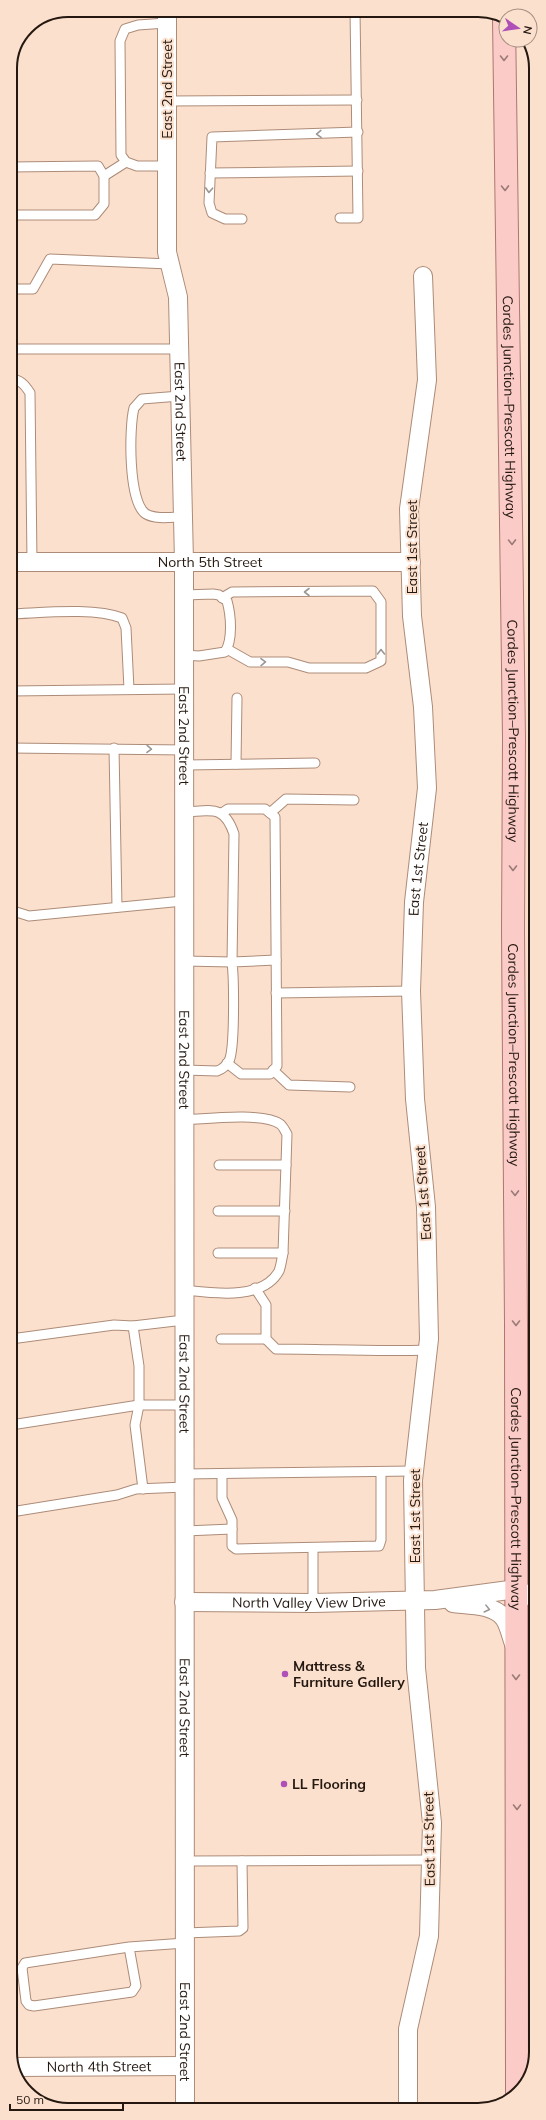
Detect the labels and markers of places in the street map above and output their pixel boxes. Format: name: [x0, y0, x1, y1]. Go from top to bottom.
place label: Mattress & Furniture Gallery: [293, 1657, 405, 1691]
marker: Mattress & Furniture Gallery: [280, 1669, 290, 1679]
place label: LL Flooring: [292, 1775, 366, 1793]
marker: LL Flooring: [279, 1779, 289, 1789]

